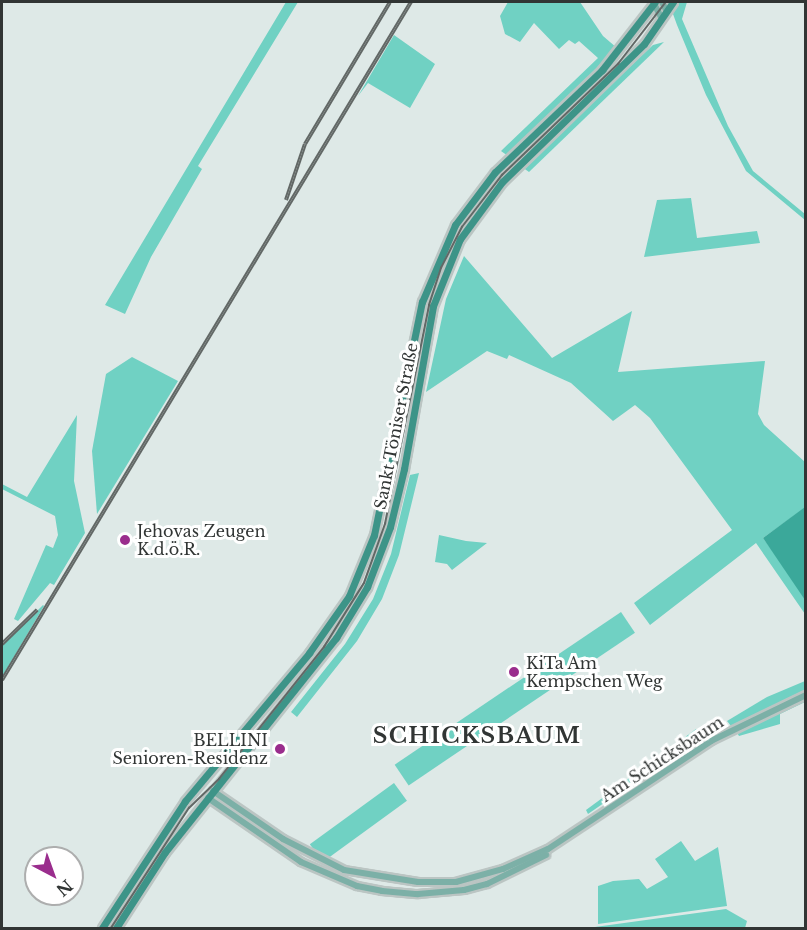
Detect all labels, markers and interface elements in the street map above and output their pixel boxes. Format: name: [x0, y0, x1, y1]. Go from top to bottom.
street label: Sankt Töniser Straße: [370, 341, 422, 511]
place label: Jehovas Zeugen K.d.ö.R.: [137, 521, 265, 559]
marker: Jehovas Zeugen K.d.ö.R.: [118, 533, 132, 547]
place label: KiTa Am Kempschen Weg: [526, 653, 663, 691]
marker: KiTa Am Kempschen Weg: [507, 665, 521, 679]
street label: Am Schicksbaum: [597, 712, 727, 806]
district label: SCHICKSBAUM: [373, 723, 581, 749]
place label: BELLINI Senioren-Residenz: [112, 730, 268, 768]
marker: BELLINI Senioren-Residenz: [273, 742, 287, 756]
north arrow: [24, 846, 84, 906]
text: N: [52, 876, 77, 901]

